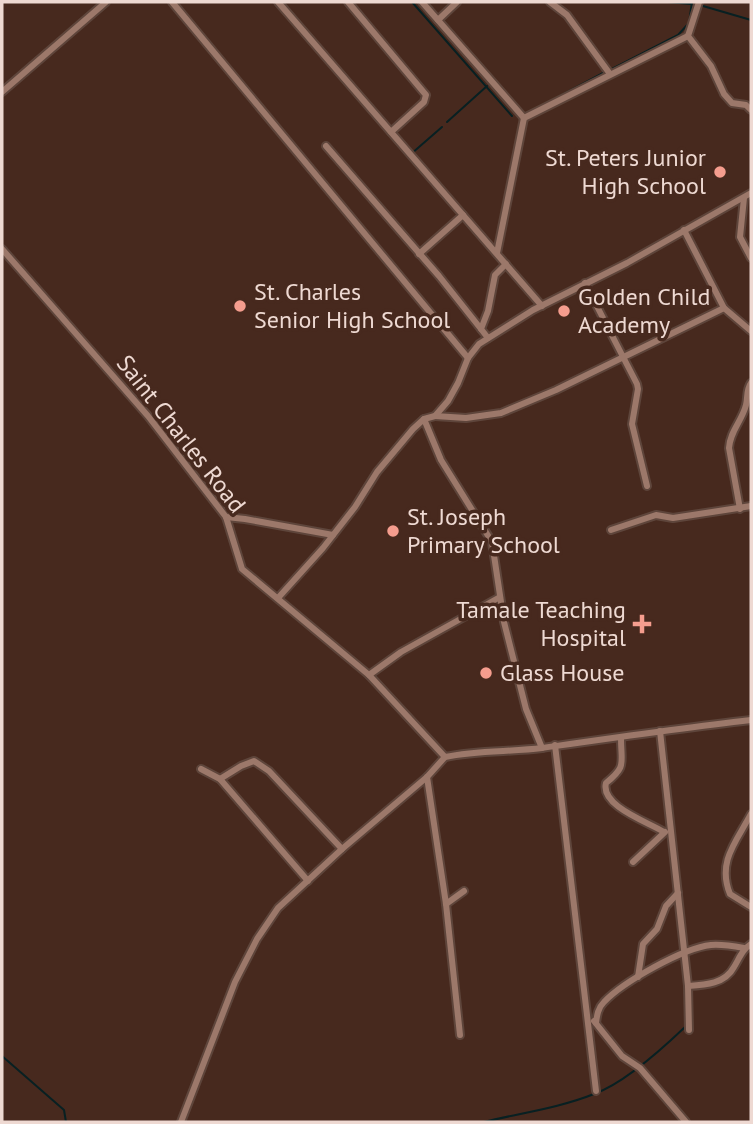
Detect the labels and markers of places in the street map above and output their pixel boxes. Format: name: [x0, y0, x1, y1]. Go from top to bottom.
place label: St. Peters Junior High School: [545, 142, 706, 201]
marker: St. Peters Junior High School: [712, 164, 728, 180]
place label: St. Charles Senior High School: [254, 276, 450, 335]
place label: Golden Child Academy: [578, 281, 710, 340]
marker: St. Charles Senior High School: [232, 298, 248, 314]
marker: Golden Child Academy: [556, 303, 572, 319]
place label: St. Joseph Primary School: [407, 501, 560, 560]
marker: St. Joseph Primary School: [385, 523, 401, 539]
place label: Tamale Teaching Hospital: [456, 594, 626, 653]
marker: Tamale Teaching Hospital: [632, 614, 652, 634]
place label: Glass House: [500, 657, 624, 688]
marker: Glass House: [478, 665, 494, 681]

